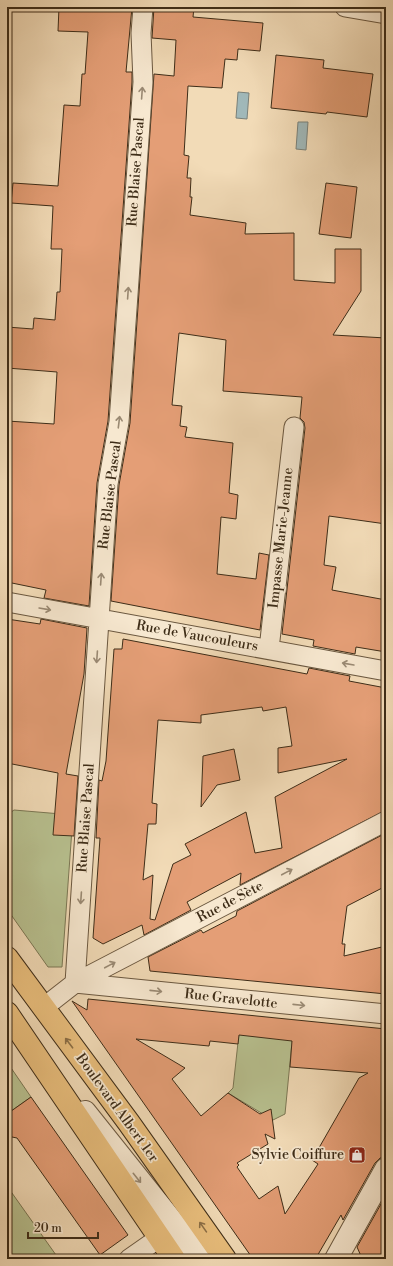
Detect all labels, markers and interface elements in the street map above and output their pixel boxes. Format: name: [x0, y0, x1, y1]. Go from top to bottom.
one-way arrow: [138, 87, 145, 100]
street label: Rue Blaise Pascal: [123, 117, 149, 227]
one-way arrow: [125, 287, 132, 300]
one-way arrow: [115, 416, 123, 429]
street label: Rue Blaise Pascal: [94, 439, 126, 551]
street label: Impasse Marie-Jeanne: [265, 467, 297, 609]
one-way arrow: [98, 573, 105, 586]
one-way arrow: [39, 605, 52, 613]
street label: Rue de Vaucouleurs: [135, 616, 259, 656]
one-way arrow: [93, 650, 100, 663]
one-way arrow: [342, 660, 355, 668]
street label: Rue Blaise Pascal: [73, 763, 99, 873]
one-way arrow: [281, 868, 293, 876]
street label: Rue de Sète: [194, 877, 266, 927]
one-way arrow: [77, 891, 84, 904]
one-way arrow: [103, 961, 115, 968]
street label: Rue Gravelotte: [184, 985, 278, 1013]
one-way arrow: [149, 987, 162, 995]
one-way arrow: [292, 1002, 305, 1009]
one-way arrow: [64, 1037, 73, 1048]
street label: Boulevard Albert 1er: [71, 1049, 162, 1166]
shop icon: Sylvie Coiffure: [347, 1145, 367, 1165]
place label: Sylvie Coiffure: [251, 1146, 344, 1164]
one-way arrow: [133, 1172, 141, 1183]
scale bar: [28, 1214, 98, 1240]
text: 20 m: [34, 1221, 62, 1236]
one-way arrow: [199, 1222, 207, 1233]

